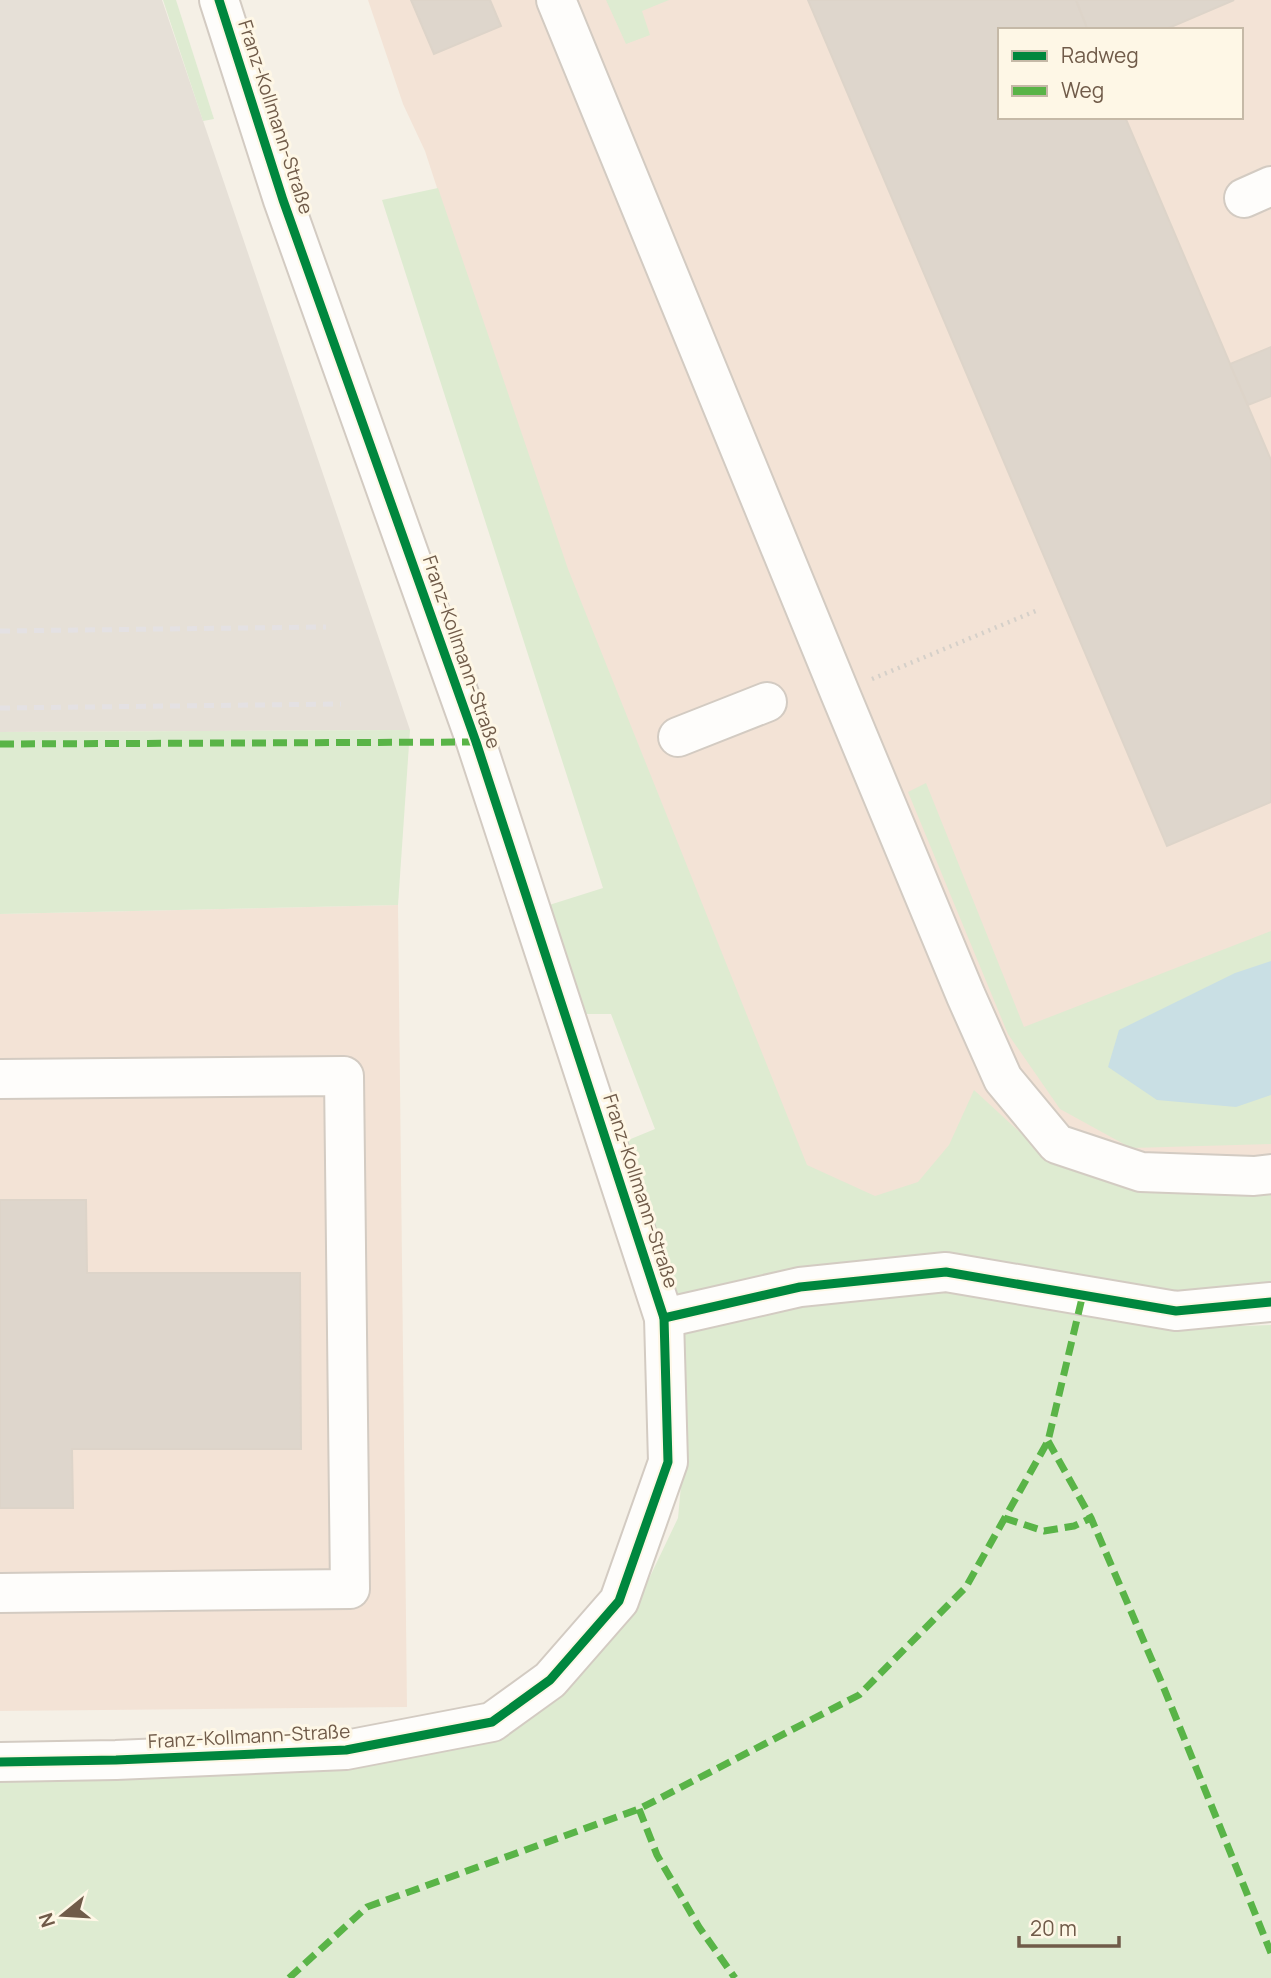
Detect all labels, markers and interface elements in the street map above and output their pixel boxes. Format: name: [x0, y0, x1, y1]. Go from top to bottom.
street label: Franz-Kollmann-Straße: [232, 17, 320, 217]
legend: [998, 28, 1243, 119]
text: Radweg: [1061, 41, 1139, 69]
text: Weg: [1061, 76, 1104, 104]
street label: Franz-Kollmann-Straße: [417, 552, 507, 752]
street label: Franz-Kollmann-Straße: [597, 1091, 685, 1291]
street label: Franz-Kollmann-Straße: [147, 1718, 351, 1754]
north arrow: [28, 1880, 98, 1950]
scale bar: [1019, 1904, 1119, 1948]
text: N: [32, 1910, 61, 1931]
text: 20 m: [1030, 1914, 1077, 1942]

